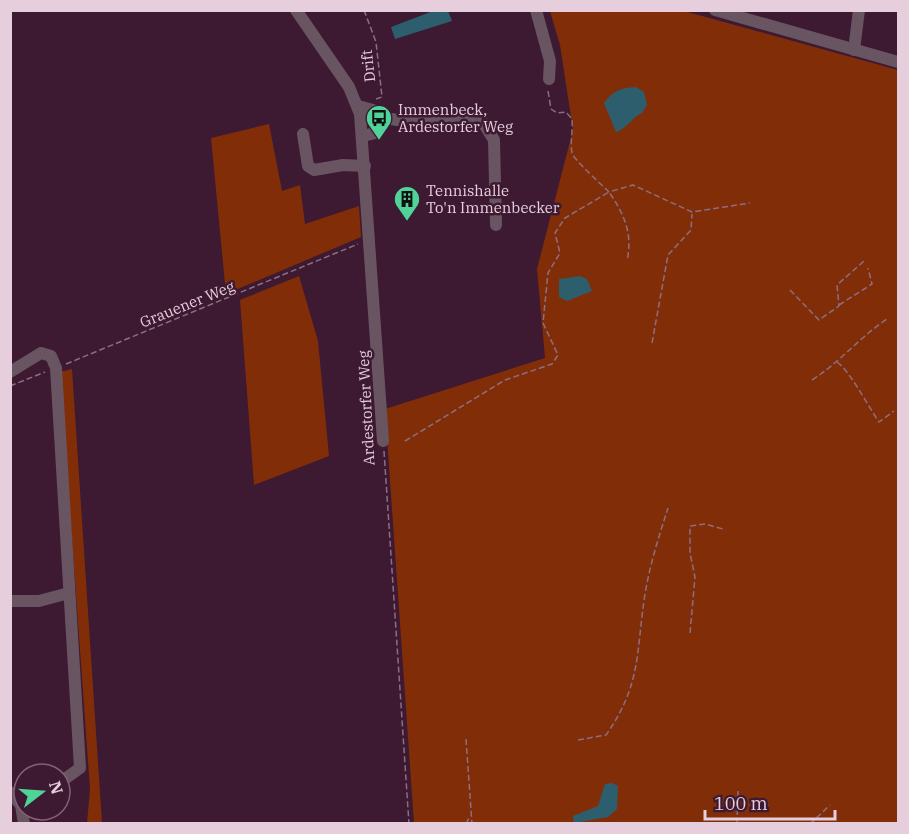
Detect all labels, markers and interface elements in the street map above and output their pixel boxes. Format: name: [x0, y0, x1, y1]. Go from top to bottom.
street label: Drift: [357, 49, 379, 83]
place label: Immenbeck, Ardestorfer Weg: [398, 100, 513, 136]
bus stop icon: Immenbeck, Ardestorfer Weg: [364, 103, 394, 141]
place label: Tennishalle To'n Immenbecker: [426, 181, 560, 217]
building icon: Tennishalle To'n Immenbecker: [392, 184, 422, 222]
street label: Grauener Weg: [137, 276, 237, 332]
street label: Ardestorfer Weg: [353, 350, 379, 466]
north arrow: [12, 762, 72, 822]
text: N: [45, 779, 68, 797]
scale bar: [705, 783, 836, 821]
text: 100 m: [714, 792, 768, 815]

